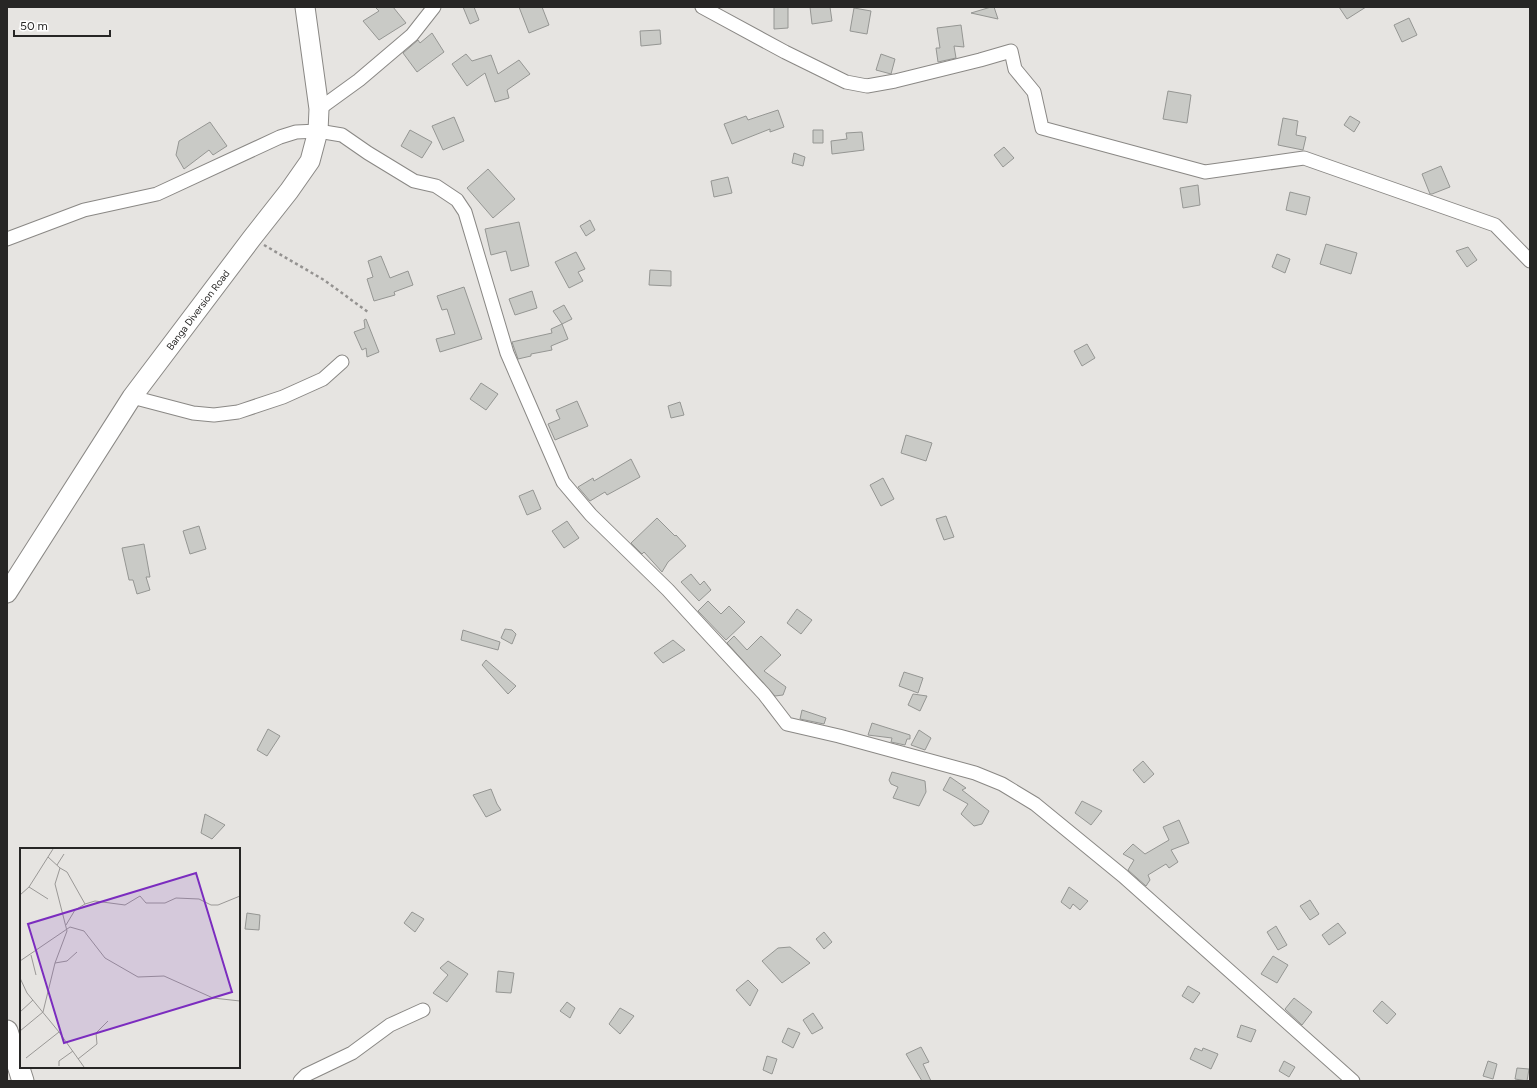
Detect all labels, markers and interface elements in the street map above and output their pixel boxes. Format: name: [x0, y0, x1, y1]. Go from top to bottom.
scale bar: [14, 12, 110, 38]
text: 50 m: [20, 19, 48, 33]
street label: Banga Diversion Road: [164, 267, 233, 353]
inset map: [20, 848, 240, 1068]

